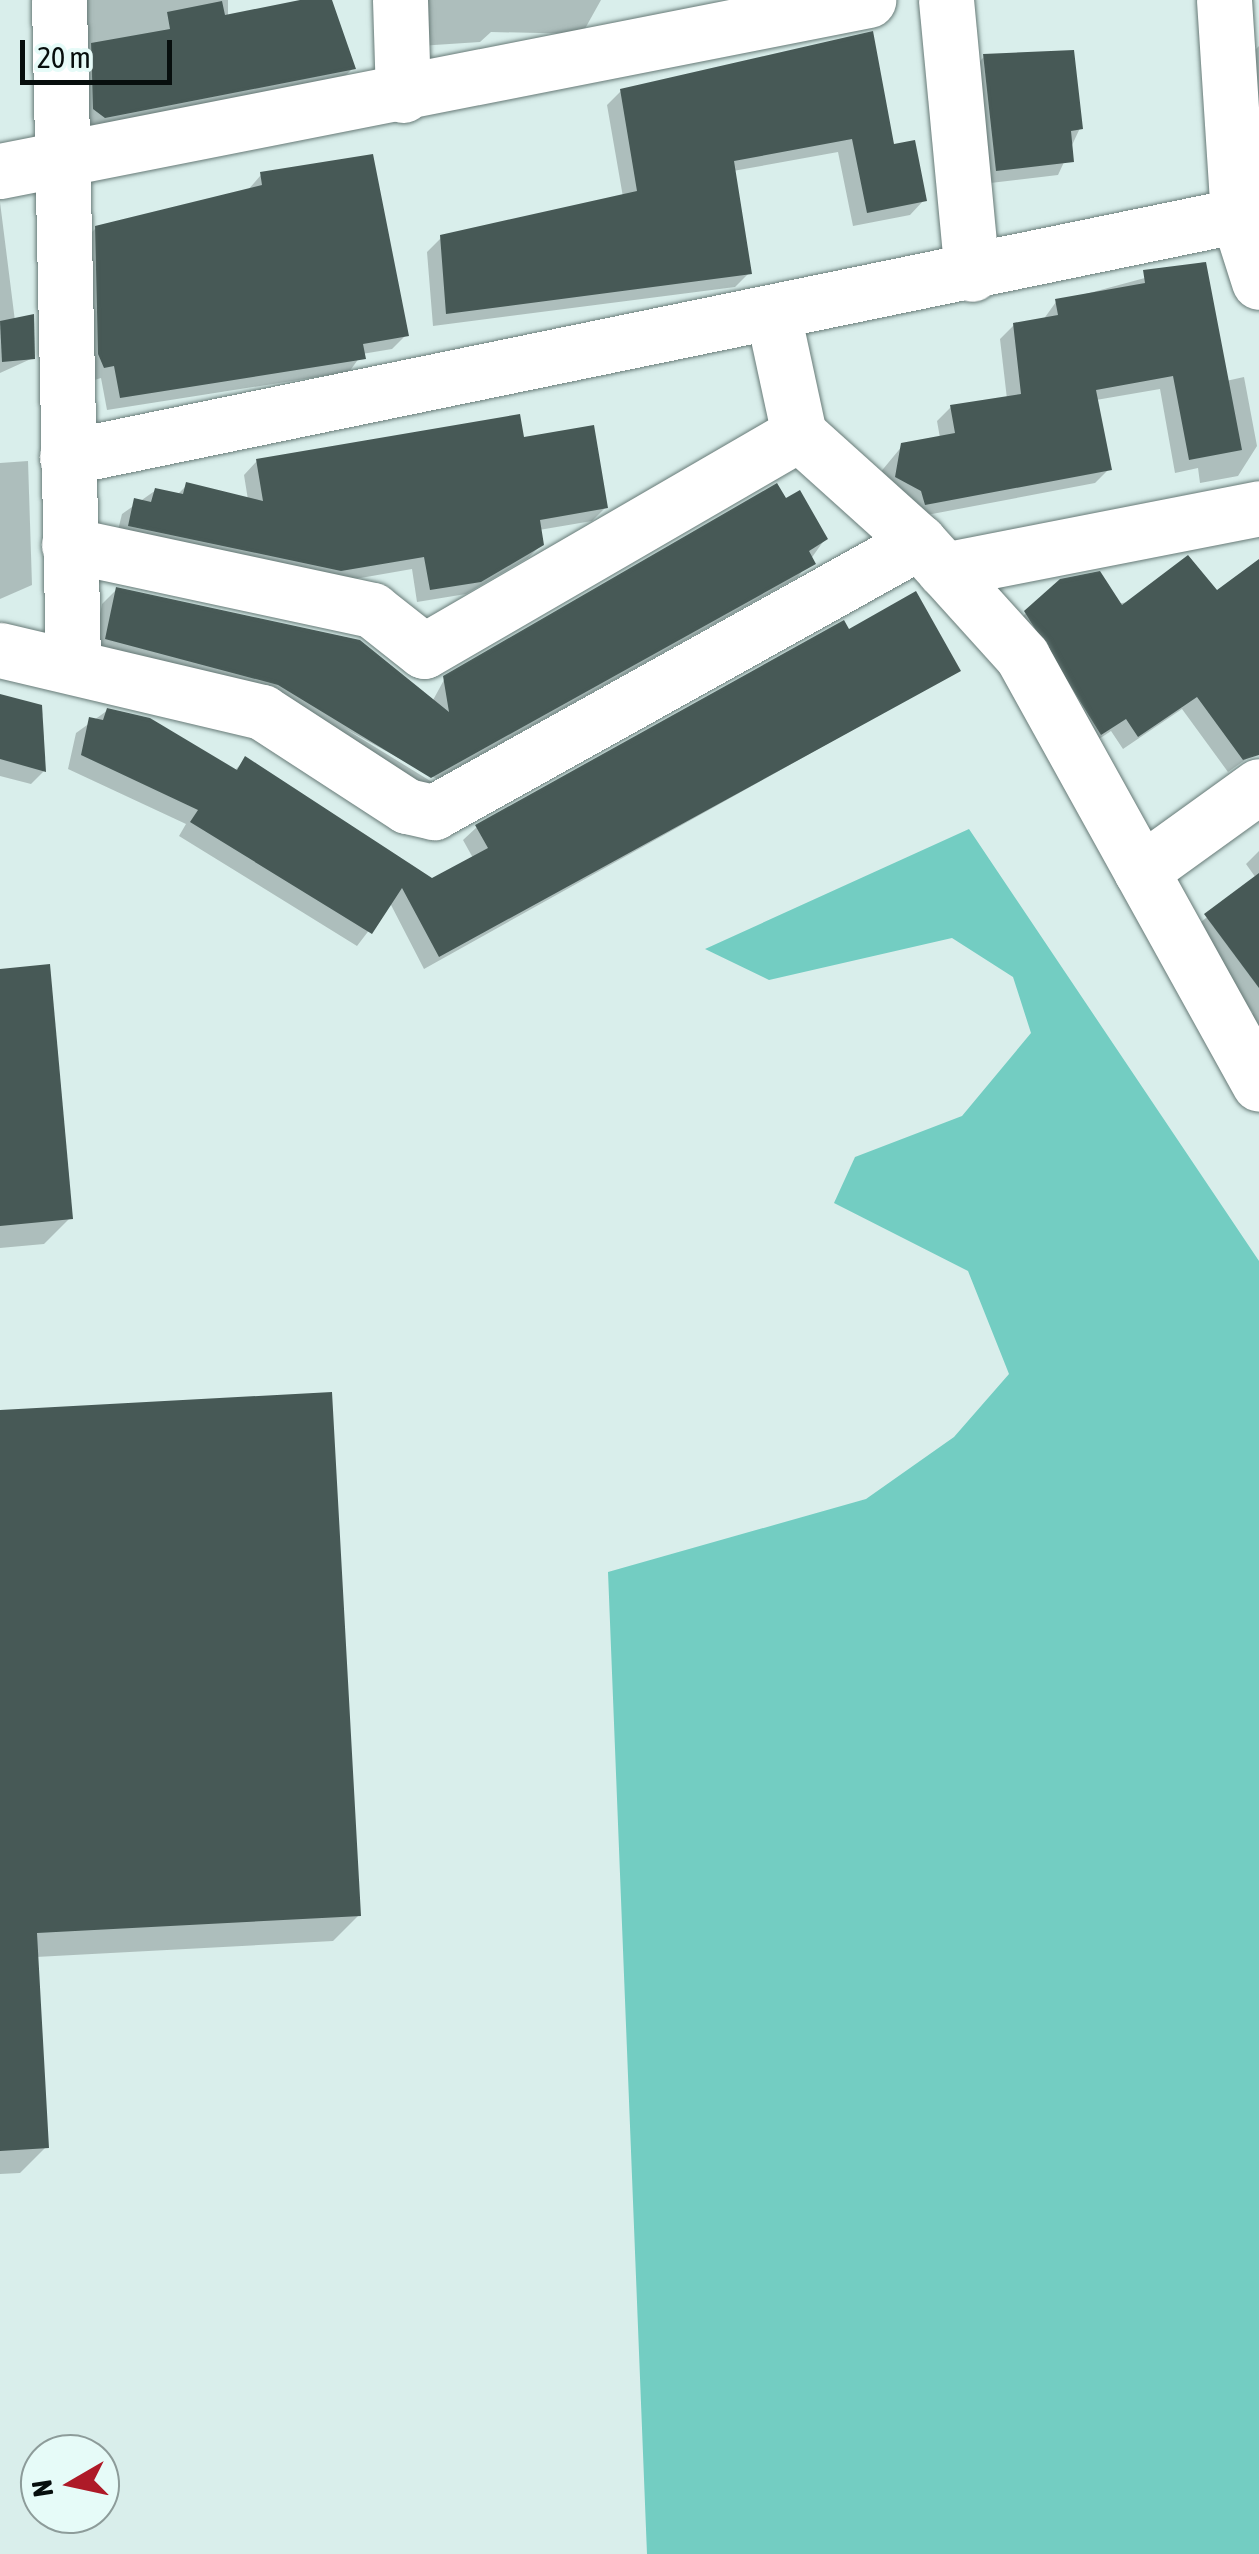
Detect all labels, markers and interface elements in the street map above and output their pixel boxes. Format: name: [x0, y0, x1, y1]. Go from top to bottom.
scale bar: [25, 20, 178, 82]
text: 20 m: [37, 40, 91, 74]
north arrow: [20, 2434, 120, 2534]
text: N: [25, 2478, 59, 2499]

